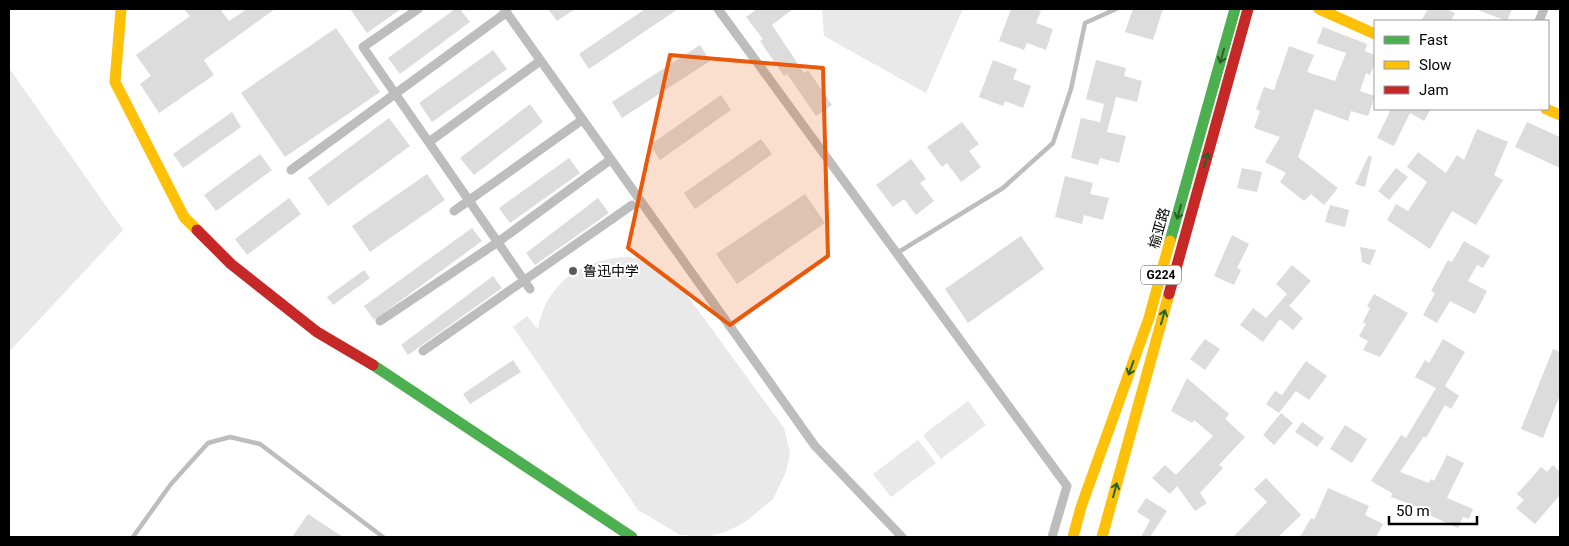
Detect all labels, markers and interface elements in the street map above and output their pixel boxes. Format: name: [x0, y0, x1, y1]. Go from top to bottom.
legend: [1374, 20, 1549, 110]
text: Fast: [1419, 31, 1448, 49]
one-way arrow: [1217, 47, 1227, 63]
text: Slow: [1419, 56, 1451, 74]
text: Jam: [1419, 81, 1449, 99]
one-way arrow: [1202, 153, 1212, 169]
one-way arrow: [1173, 204, 1183, 220]
street label: 榆亚路: [1146, 206, 1172, 250]
place label: 鲁迅中学: [583, 263, 639, 279]
marker: 鲁迅中学: [567, 265, 579, 277]
road number: G224: [1141, 266, 1181, 284]
one-way arrow: [1158, 309, 1168, 325]
one-way arrow: [1126, 359, 1135, 375]
one-way arrow: [1110, 483, 1120, 499]
scale bar: [1389, 494, 1476, 526]
text: 50 m: [1396, 502, 1430, 520]

